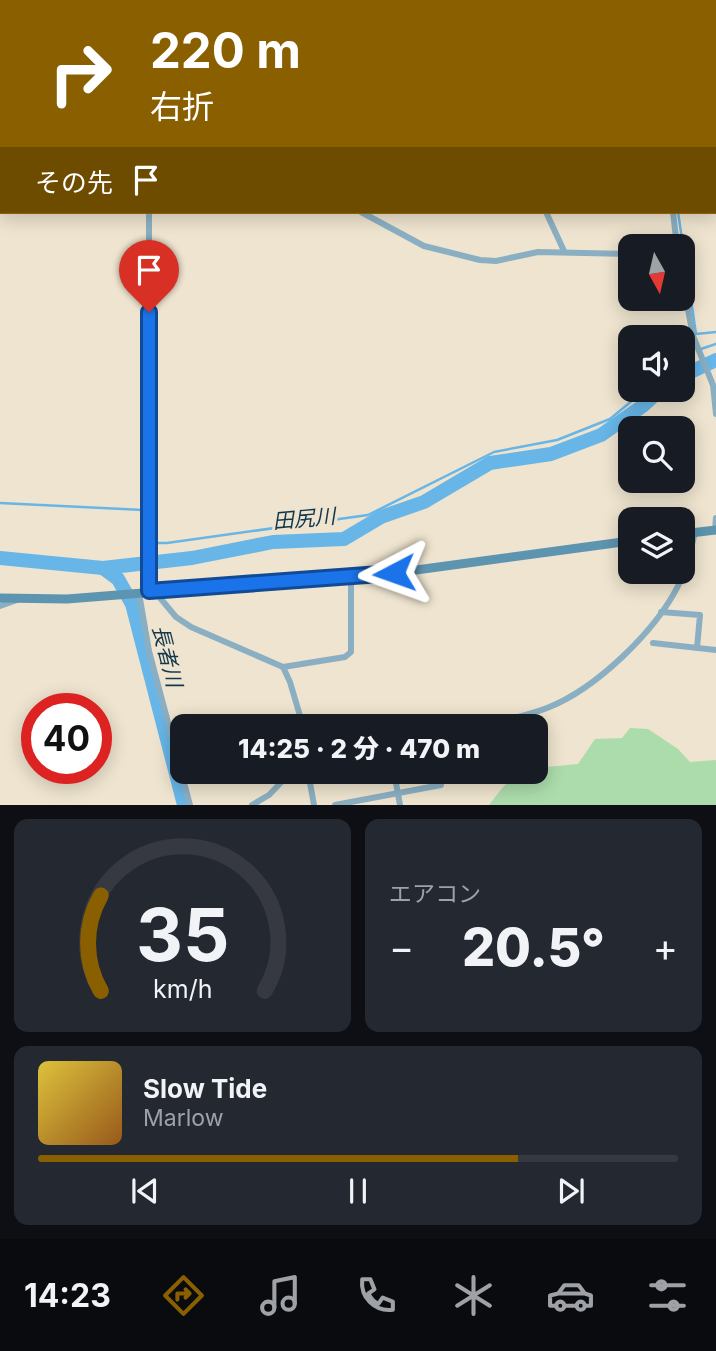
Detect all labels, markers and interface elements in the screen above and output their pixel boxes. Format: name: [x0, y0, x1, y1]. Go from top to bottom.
text: 220 m: [150, 21, 301, 80]
icon: right: [35, 28, 126, 119]
text: 右折: [150, 87, 214, 126]
icon: arrive: [127, 161, 165, 199]
text: その先: [35, 167, 113, 198]
north arrow: [618, 234, 695, 312]
map controls: [618, 234, 695, 584]
pin: [119, 240, 179, 312]
icon: arrive: [130, 251, 168, 289]
button: sound: [618, 325, 695, 402]
button: search: [618, 416, 695, 493]
water label: 田尻川: [271, 503, 338, 534]
button: layers: [618, 507, 695, 584]
position arrow: [357, 536, 431, 610]
water label: 長者川: [148, 622, 188, 691]
speed limit sign: 40: [21, 693, 112, 784]
text: 14:25 · 2 分 · 470 m: [238, 733, 480, 764]
text: エアコン: [389, 880, 481, 908]
text: 35: [136, 891, 229, 980]
text: 20.5°: [462, 916, 605, 979]
text: −: [389, 924, 414, 970]
text: +: [653, 924, 678, 970]
text: km/h: [153, 974, 212, 1004]
text: Slow Tide: [143, 1073, 267, 1104]
text: Marlow: [143, 1104, 223, 1132]
icon: previous: [126, 1172, 164, 1210]
icon: pause: [339, 1172, 377, 1210]
icon: next: [552, 1172, 590, 1210]
icon: directions: [159, 1271, 208, 1320]
icon: music: [256, 1271, 305, 1320]
icon: phone: [352, 1271, 401, 1320]
icon: climate: [449, 1271, 498, 1320]
icon: car: [546, 1271, 595, 1320]
icon: filters: [643, 1271, 692, 1320]
text: 14:23: [24, 1276, 111, 1315]

